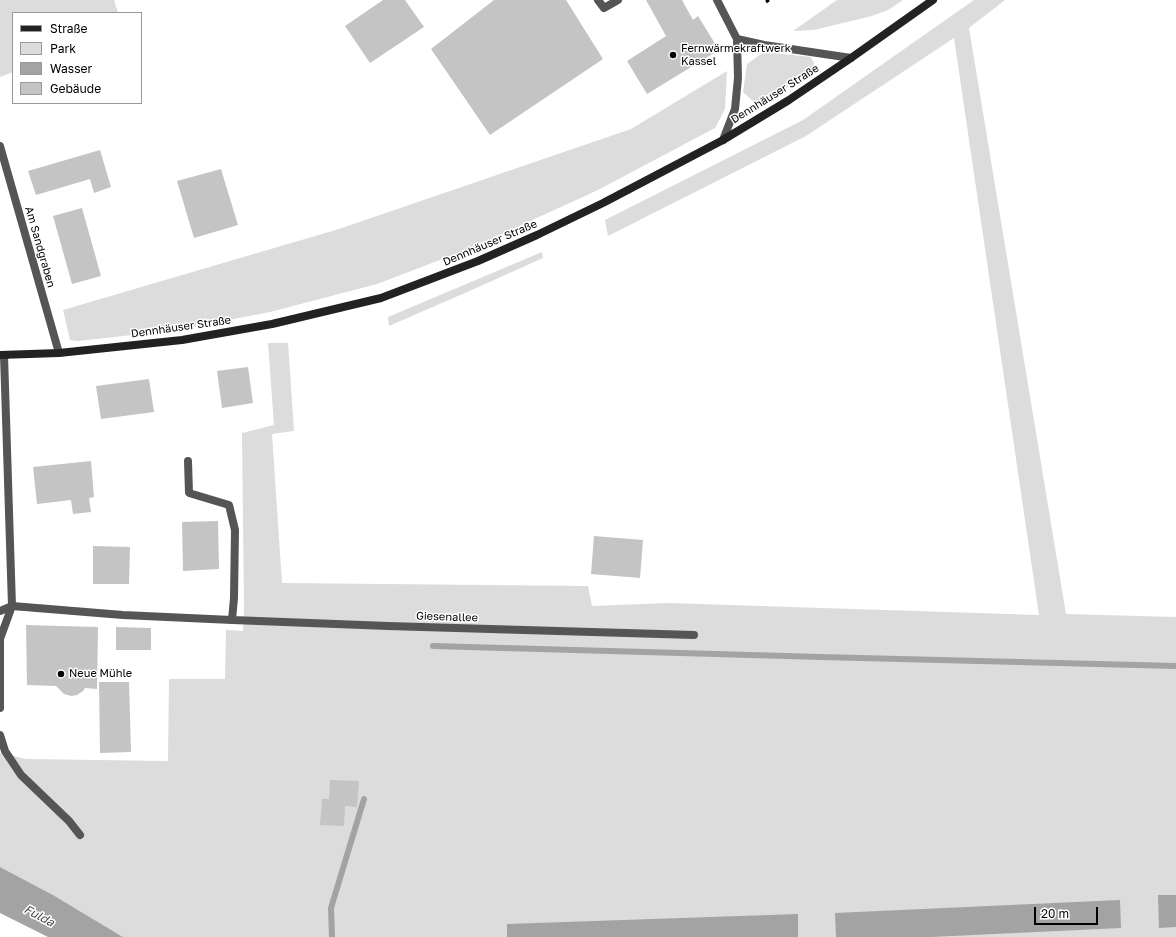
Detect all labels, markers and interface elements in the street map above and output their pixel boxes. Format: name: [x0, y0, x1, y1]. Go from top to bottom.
legend: [12, 12, 142, 104]
text: Straße: [50, 21, 88, 36]
text: Park: [50, 41, 76, 56]
place label: Fernwärmekraftwerk Kassel: [681, 42, 791, 68]
marker: Fernwärmekraftwerk Kassel: [668, 50, 678, 60]
text: Wasser: [50, 61, 92, 76]
street label: Dennhäuser Straße: [729, 62, 821, 126]
text: Gebäude: [50, 81, 101, 96]
street label: Am Sandgraben: [22, 205, 58, 289]
street label: Dennhäuser Straße: [441, 217, 539, 269]
street label: Dennhäuser Straße: [130, 313, 232, 341]
street label: Giesenallee: [416, 609, 478, 625]
place label: Neue Mühle: [69, 667, 132, 681]
marker: Neue Mühle: [56, 669, 66, 679]
scale bar: [1036, 899, 1100, 925]
water label: Fulda: [21, 902, 57, 930]
text: 20 m: [1041, 906, 1069, 921]

